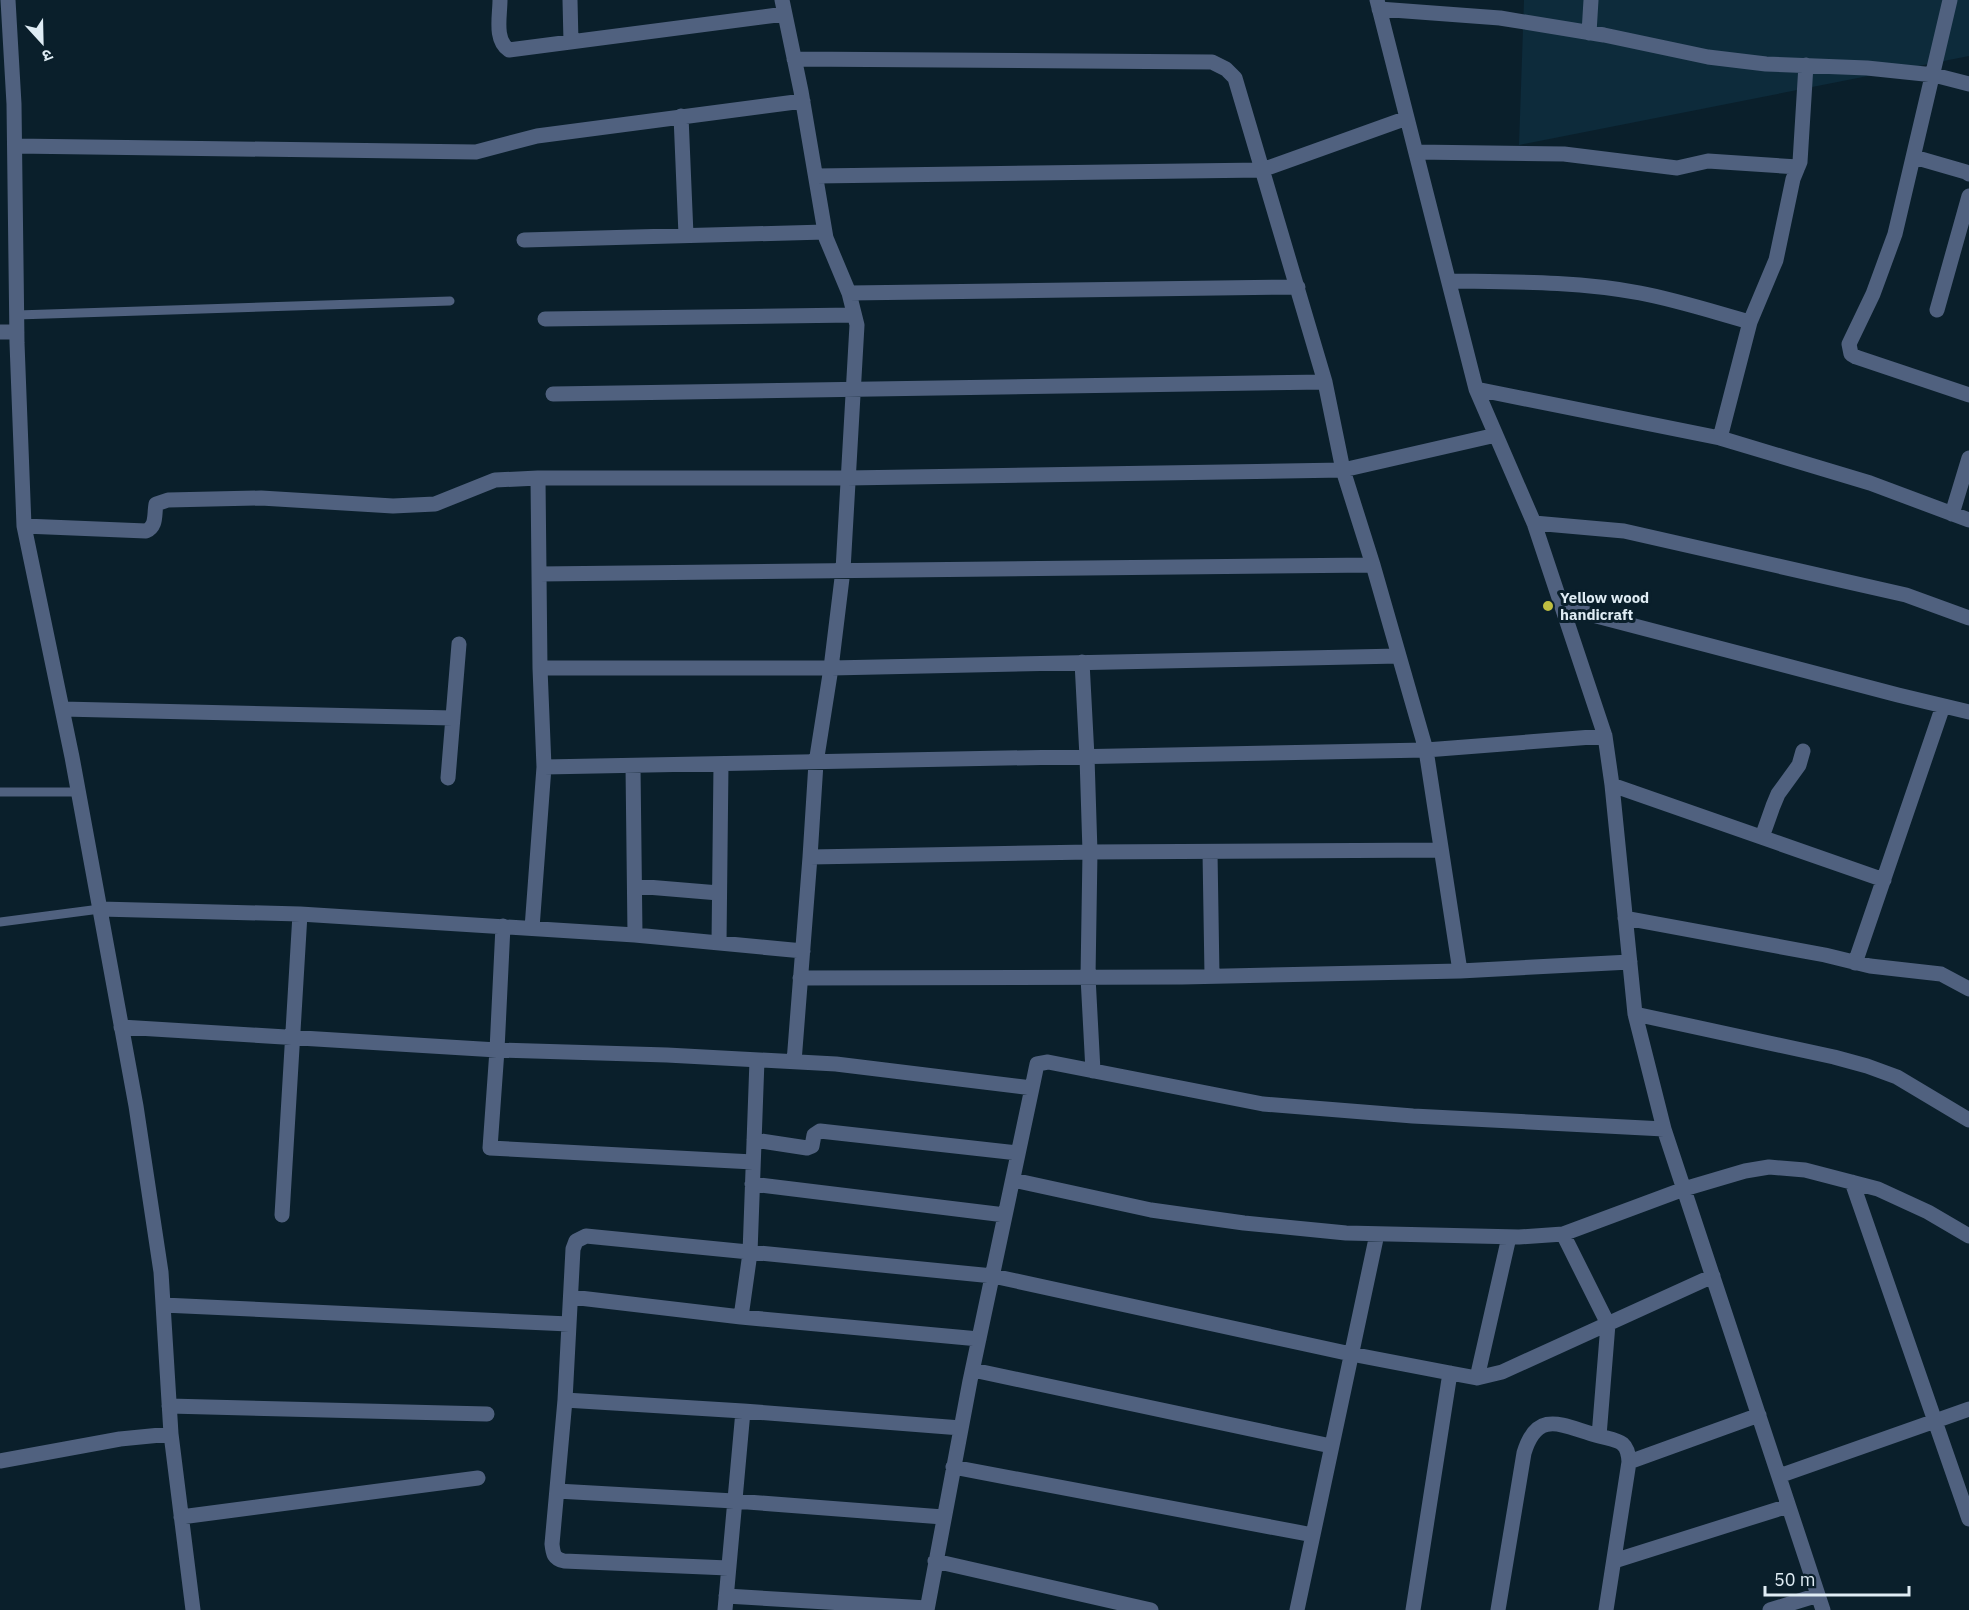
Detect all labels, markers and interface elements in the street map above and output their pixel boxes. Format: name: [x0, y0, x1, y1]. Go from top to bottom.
north arrow: [12, 12, 72, 72]
text: उ: [39, 45, 56, 67]
place label: Yellow wood handicraft: [1560, 588, 1649, 624]
marker: Yellow wood handicraft: [1541, 599, 1555, 613]
scale bar: [1765, 1559, 1909, 1597]
text: 50 m: [1774, 1568, 1816, 1591]

